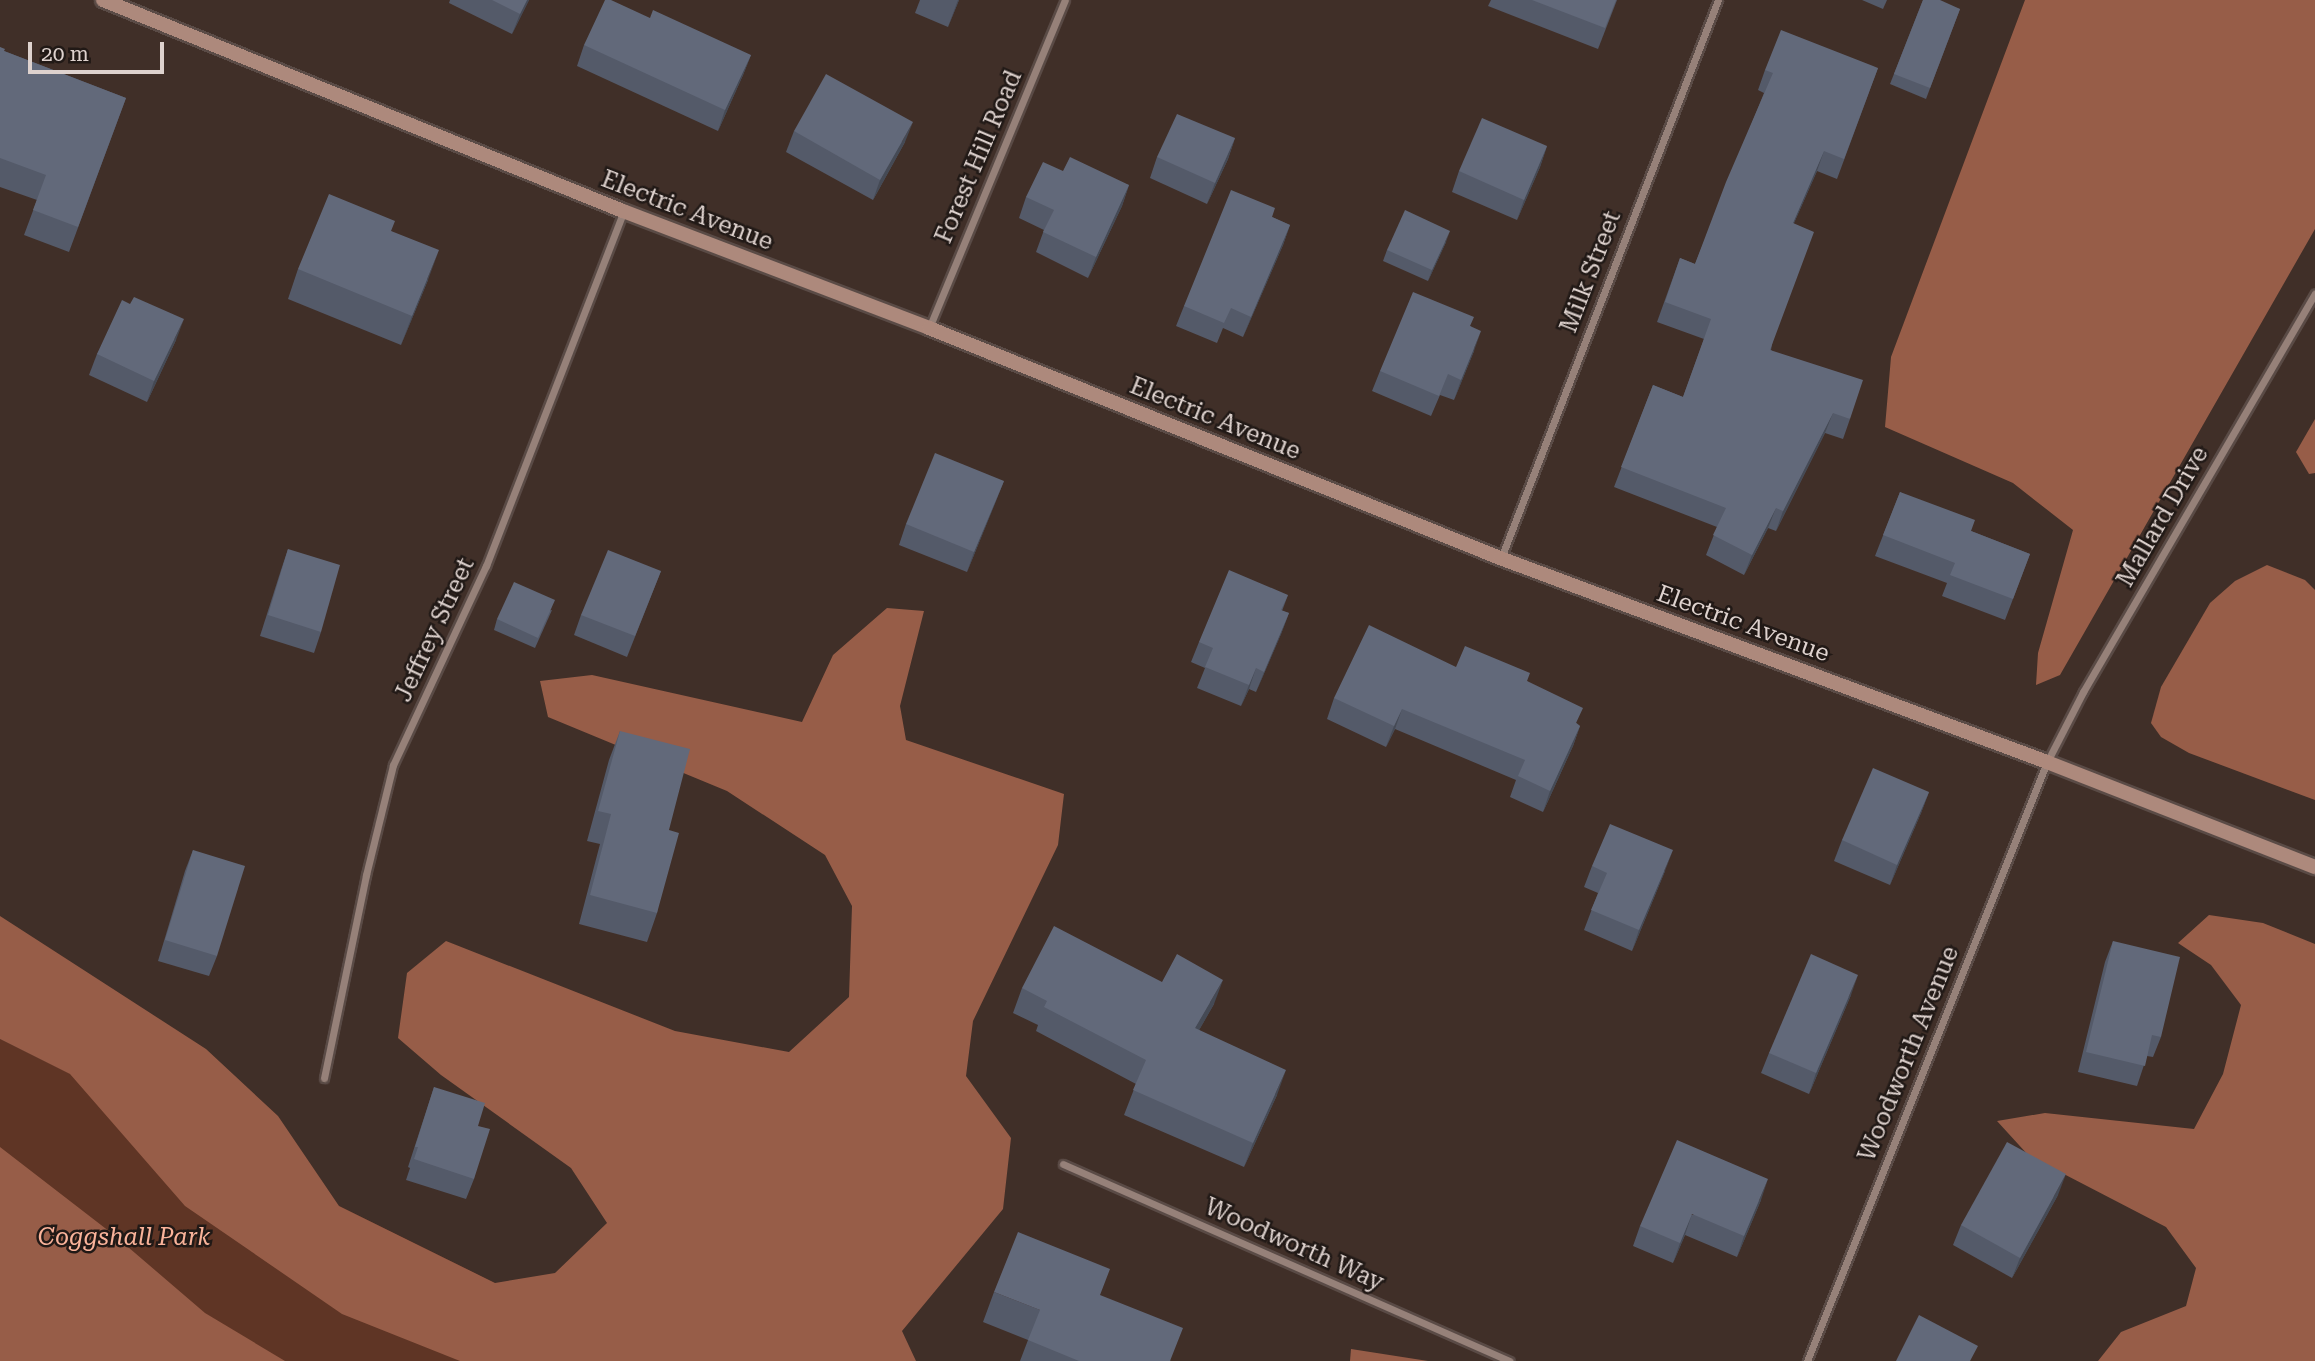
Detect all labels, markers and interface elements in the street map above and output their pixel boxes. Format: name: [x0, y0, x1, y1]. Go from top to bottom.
scale bar: [32, 28, 168, 72]
text: 20 m: [41, 42, 89, 66]
street label: Forest Hill Road: [930, 66, 1028, 248]
street label: Electric Avenue: [597, 165, 777, 257]
street label: Milk Street: [1555, 207, 1627, 337]
street label: Electric Avenue: [1125, 372, 1305, 466]
street label: Mallard Drive: [2111, 442, 2215, 592]
street label: Jeffrey Street: [389, 554, 481, 706]
street label: Electric Avenue: [1653, 579, 1833, 669]
street label: Woodworth Avenue: [1853, 942, 1965, 1166]
street label: Woodworth Way: [1200, 1193, 1388, 1297]
park label: Coggshall Park: [38, 1224, 210, 1252]

